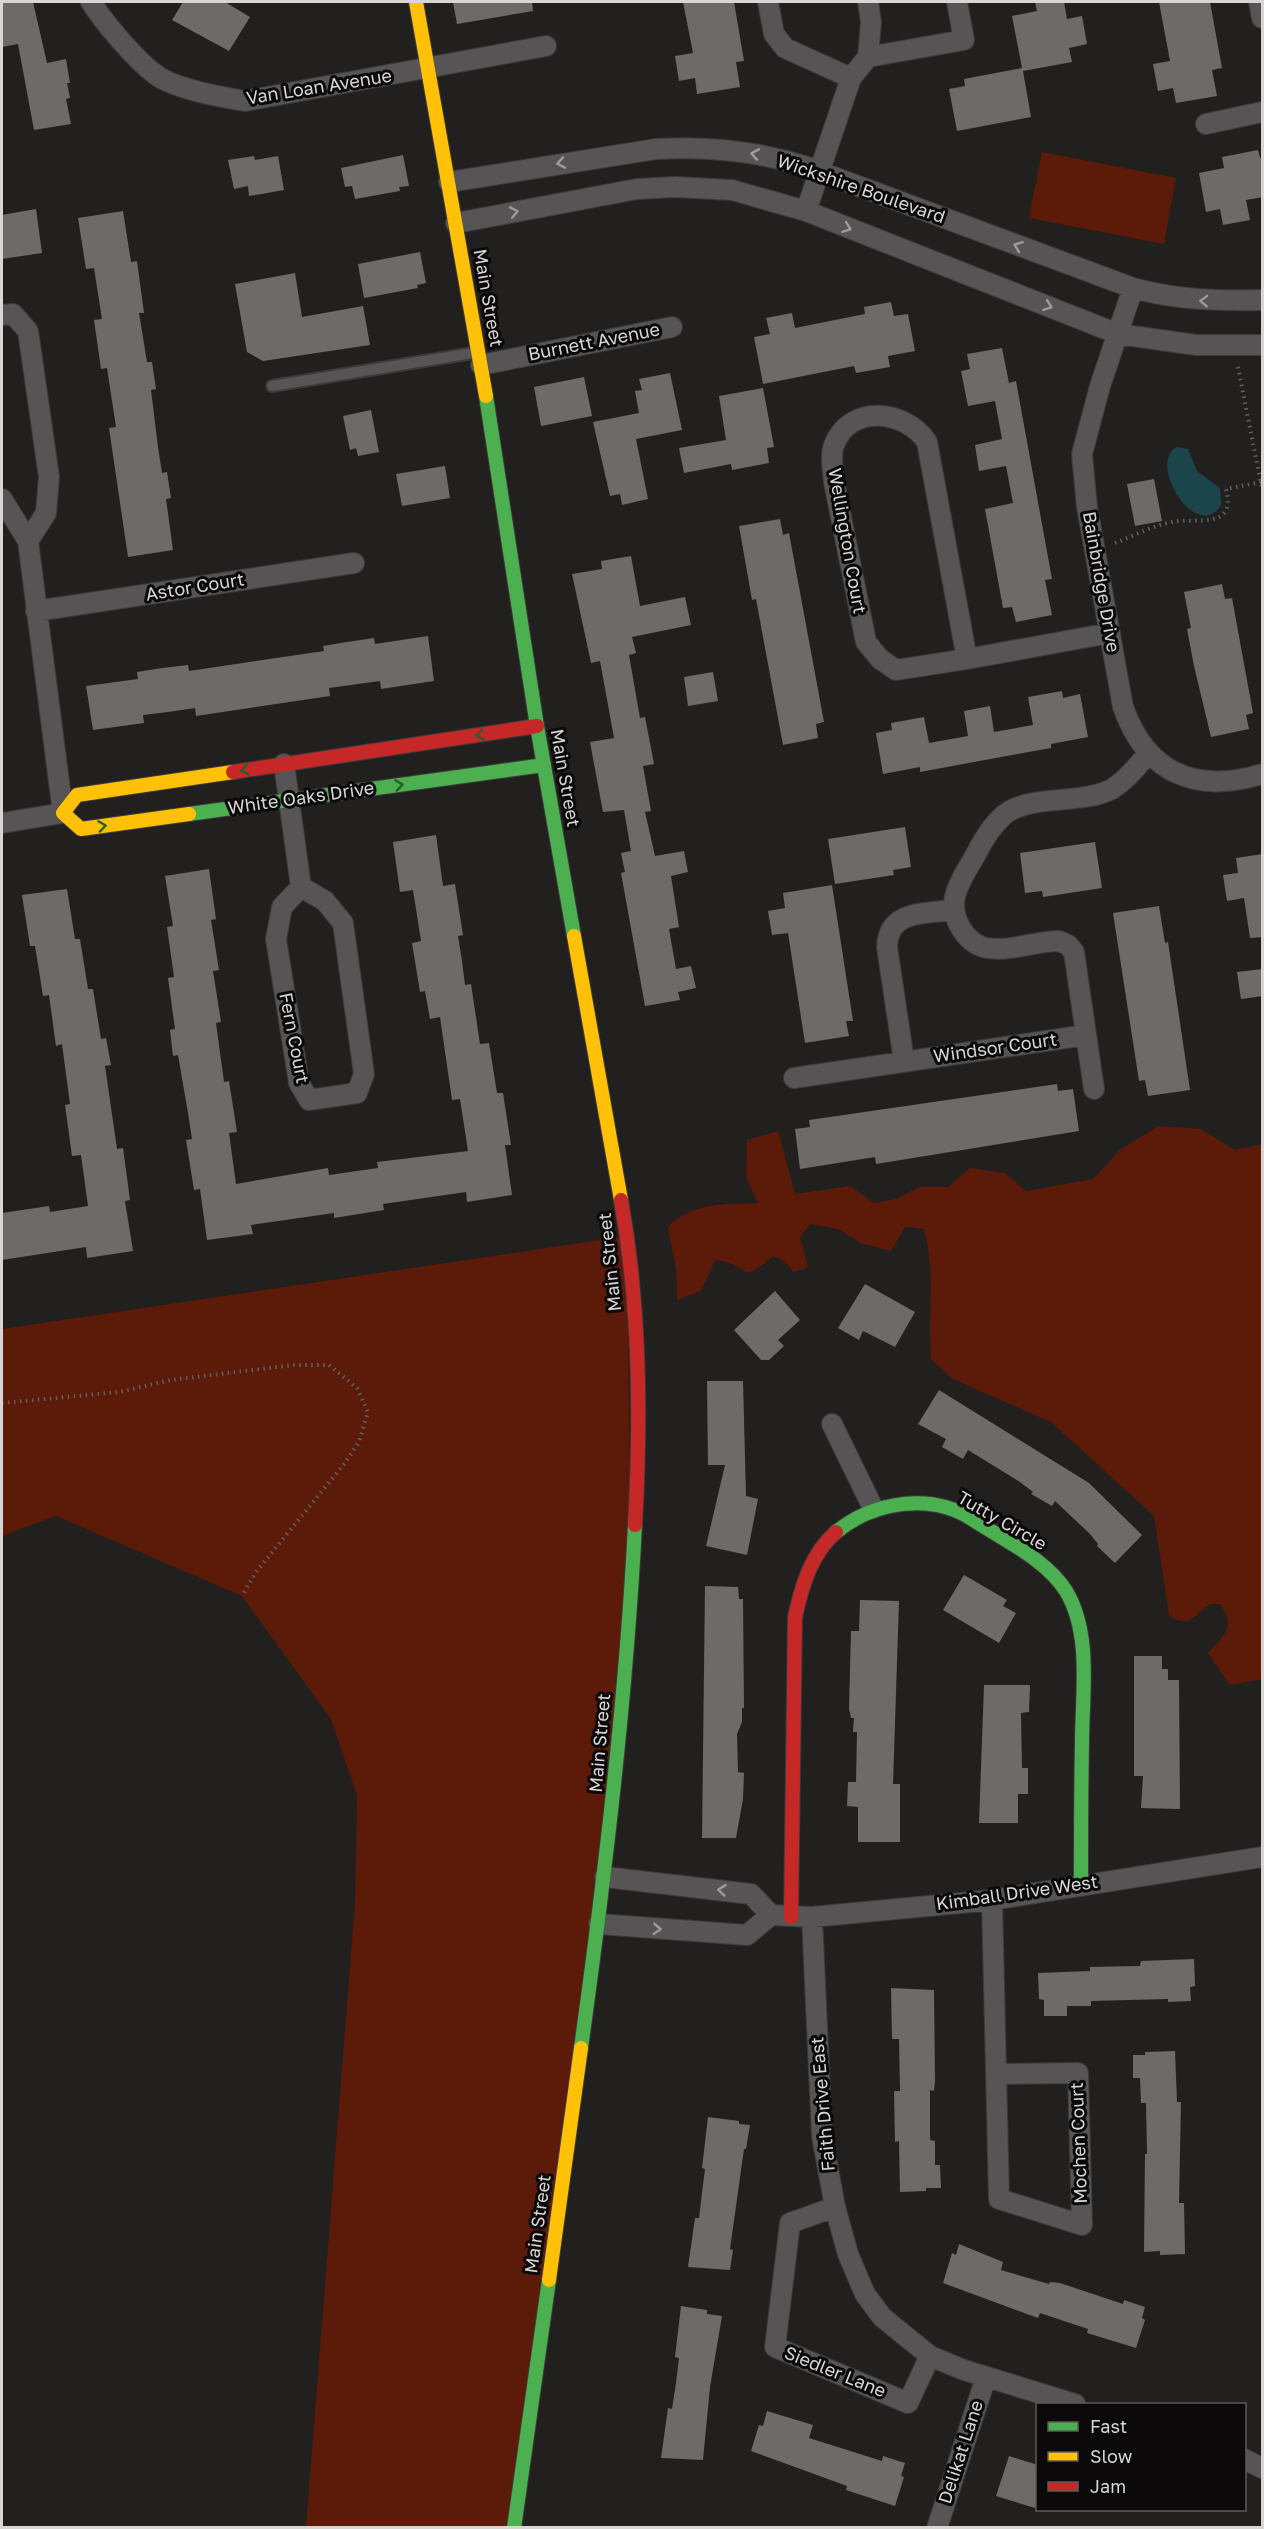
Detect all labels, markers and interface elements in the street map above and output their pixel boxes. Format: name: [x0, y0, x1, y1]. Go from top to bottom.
street label: Van Loan Avenue: [245, 64, 393, 108]
one-way arrow: [750, 148, 760, 161]
street label: Wickshire Boulevard: [774, 149, 948, 227]
one-way arrow: [557, 156, 566, 168]
one-way arrow: [508, 206, 518, 219]
one-way arrow: [841, 220, 852, 233]
one-way arrow: [1013, 240, 1024, 253]
street label: Main Street: [470, 247, 508, 349]
one-way arrow: [1200, 294, 1209, 307]
one-way arrow: [1043, 299, 1053, 312]
street label: Burnett Avenue: [526, 317, 662, 365]
street label: Wellington Court: [824, 466, 872, 615]
street label: Bainbridge Drive: [1079, 510, 1125, 654]
street label: Astor Court: [144, 567, 246, 605]
street label: Main Street: [547, 727, 585, 829]
one-way arrow: [475, 728, 484, 740]
one-way arrow: [241, 763, 250, 775]
street label: White Oaks Drive: [226, 776, 375, 818]
one-way arrow: [395, 779, 404, 791]
one-way arrow: [97, 820, 106, 832]
street label: Fern Court: [275, 991, 315, 1085]
street label: Windsor Court: [932, 1027, 1058, 1067]
street label: Main Street: [593, 1212, 625, 1313]
street label: Tutty Circle: [954, 1486, 1051, 1554]
street label: Main Street: [584, 1692, 614, 1793]
street label: Kimball Drive West: [934, 1870, 1099, 1914]
one-way arrow: [718, 1885, 727, 1897]
one-way arrow: [652, 1922, 661, 1935]
street label: Faith Drive East: [805, 2036, 839, 2172]
street label: Mochen Court: [1065, 2082, 1091, 2204]
street label: Main Street: [519, 2173, 555, 2275]
street label: Siedler Lane: [781, 2341, 889, 2401]
street label: Delikat Lane: [933, 2397, 987, 2506]
legend: [1036, 2403, 1246, 2511]
text: Fast: [1090, 2415, 1127, 2437]
text: Slow: [1090, 2445, 1133, 2467]
text: Jam: [1090, 2475, 1126, 2497]

